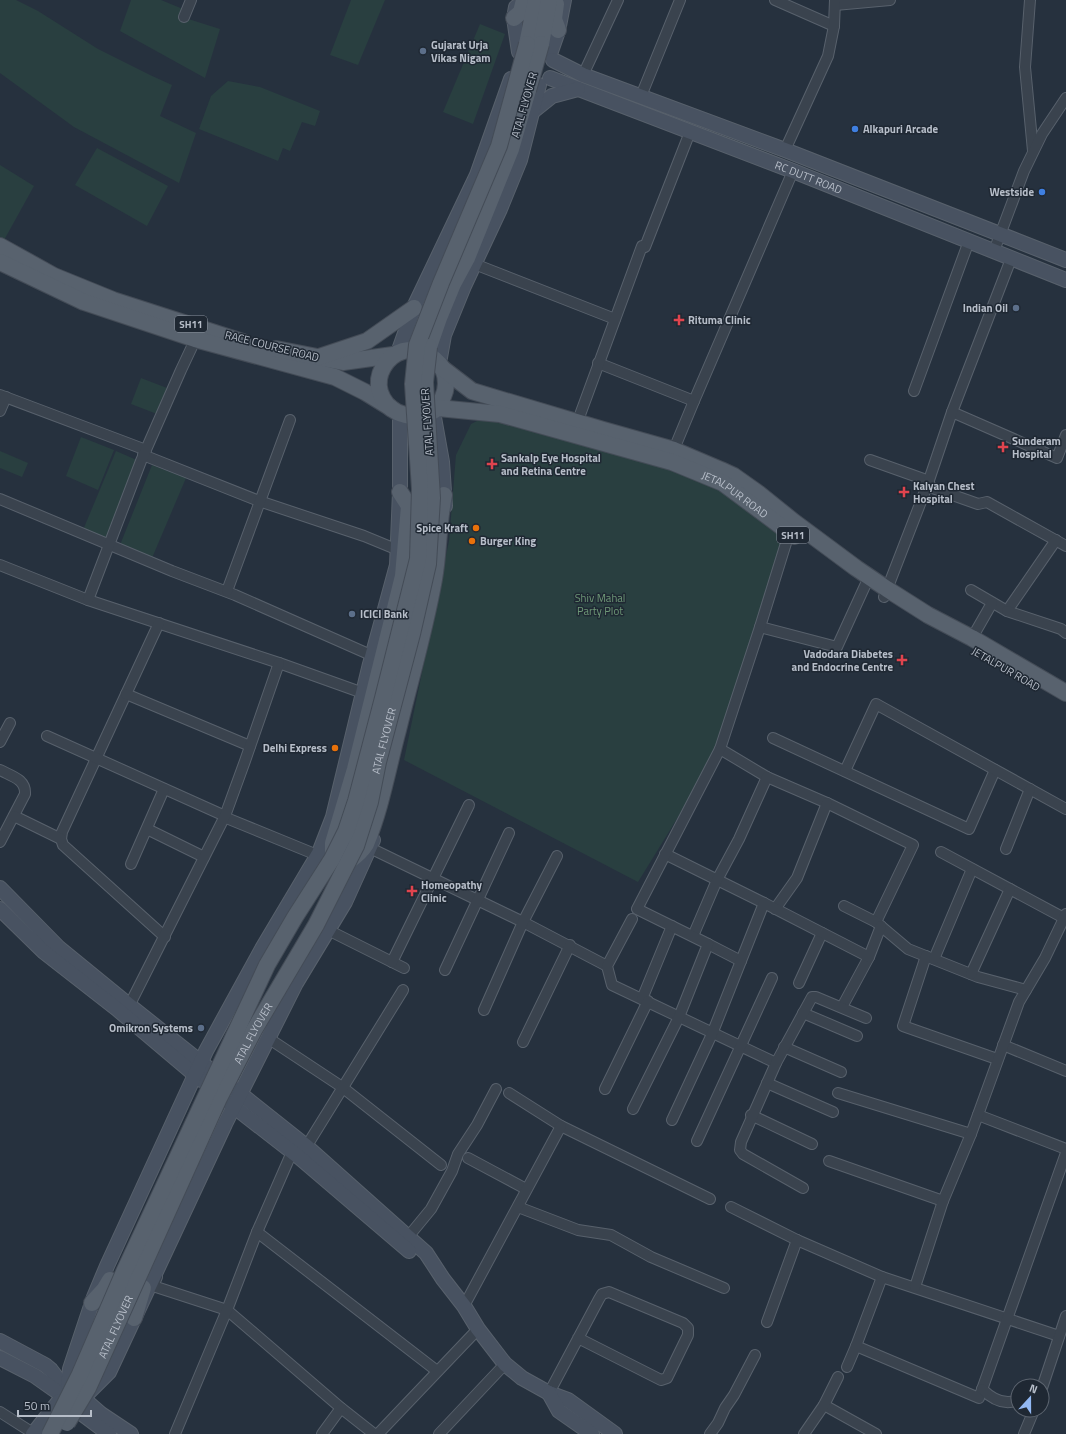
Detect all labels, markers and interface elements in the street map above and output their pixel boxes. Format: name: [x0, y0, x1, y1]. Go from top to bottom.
place label: Gujarat Urja Vikas Nigam: [431, 37, 491, 66]
marker: Gujarat Urja Vikas Nigam: [418, 46, 428, 56]
street label: ATAL FLYOVER: [507, 70, 541, 140]
place label: Alkapuri Arcade: [863, 121, 939, 137]
marker: Alkapuri Arcade: [850, 124, 860, 134]
street label: RC DUTT ROAD: [773, 157, 845, 198]
place label: Westside: [989, 184, 1034, 200]
marker: Westside: [1037, 187, 1047, 197]
place label: Indian Oil: [963, 300, 1008, 316]
marker: Indian Oil: [1011, 303, 1021, 313]
place label: Rituma Clinic: [688, 312, 751, 328]
marker: Rituma Clinic: [673, 314, 685, 326]
road number: SH11: [175, 316, 207, 332]
street label: RACE COURSE ROAD: [223, 327, 321, 365]
street label: ATAL FLYOVER: [417, 387, 437, 456]
place label: Sunderam Hospital: [1012, 433, 1061, 462]
marker: Sunderam Hospital: [997, 441, 1009, 453]
place label: Sankalp Eye Hospital and Retina Centre: [501, 450, 601, 479]
marker: Sankalp Eye Hospital and Retina Centre: [486, 458, 498, 470]
street label: JETALPUR ROAD: [699, 467, 771, 522]
place label: Kalyan Chest Hospital: [913, 478, 974, 507]
marker: Kalyan Chest Hospital: [898, 486, 910, 498]
place label: Spice Kraft: [416, 520, 468, 536]
marker: Spice Kraft: [471, 523, 481, 533]
road number: SH11: [777, 527, 809, 543]
place label: Burger King: [480, 533, 536, 549]
marker: Burger King: [467, 536, 477, 546]
park label: Shiv Mahal Party Plot: [575, 590, 625, 619]
place label: ICICI Bank: [360, 606, 408, 622]
marker: ICICI Bank: [347, 609, 357, 619]
street label: JETALPUR ROAD: [969, 643, 1043, 695]
place label: Vadodara Diabetes and Endocrine Centre: [792, 646, 893, 675]
marker: Vadodara Diabetes and Endocrine Centre: [896, 654, 908, 666]
street label: ATAL FLYOVER: [368, 706, 400, 775]
place label: Delhi Express: [263, 740, 327, 756]
marker: Delhi Express: [330, 743, 340, 753]
place label: Homeopathy Clinic: [421, 877, 483, 906]
marker: Homeopathy Clinic: [406, 885, 418, 897]
street label: ATAL FLYOVER: [230, 1000, 276, 1067]
place label: Omikron Systems: [109, 1020, 193, 1036]
marker: Omikron Systems: [196, 1023, 206, 1033]
street label: ATAL FLYOVER: [94, 1292, 137, 1361]
north arrow: [1010, 1378, 1050, 1418]
text: N: [1027, 1380, 1040, 1397]
scale bar: [18, 1392, 91, 1418]
text: 50 m: [24, 1396, 50, 1415]

